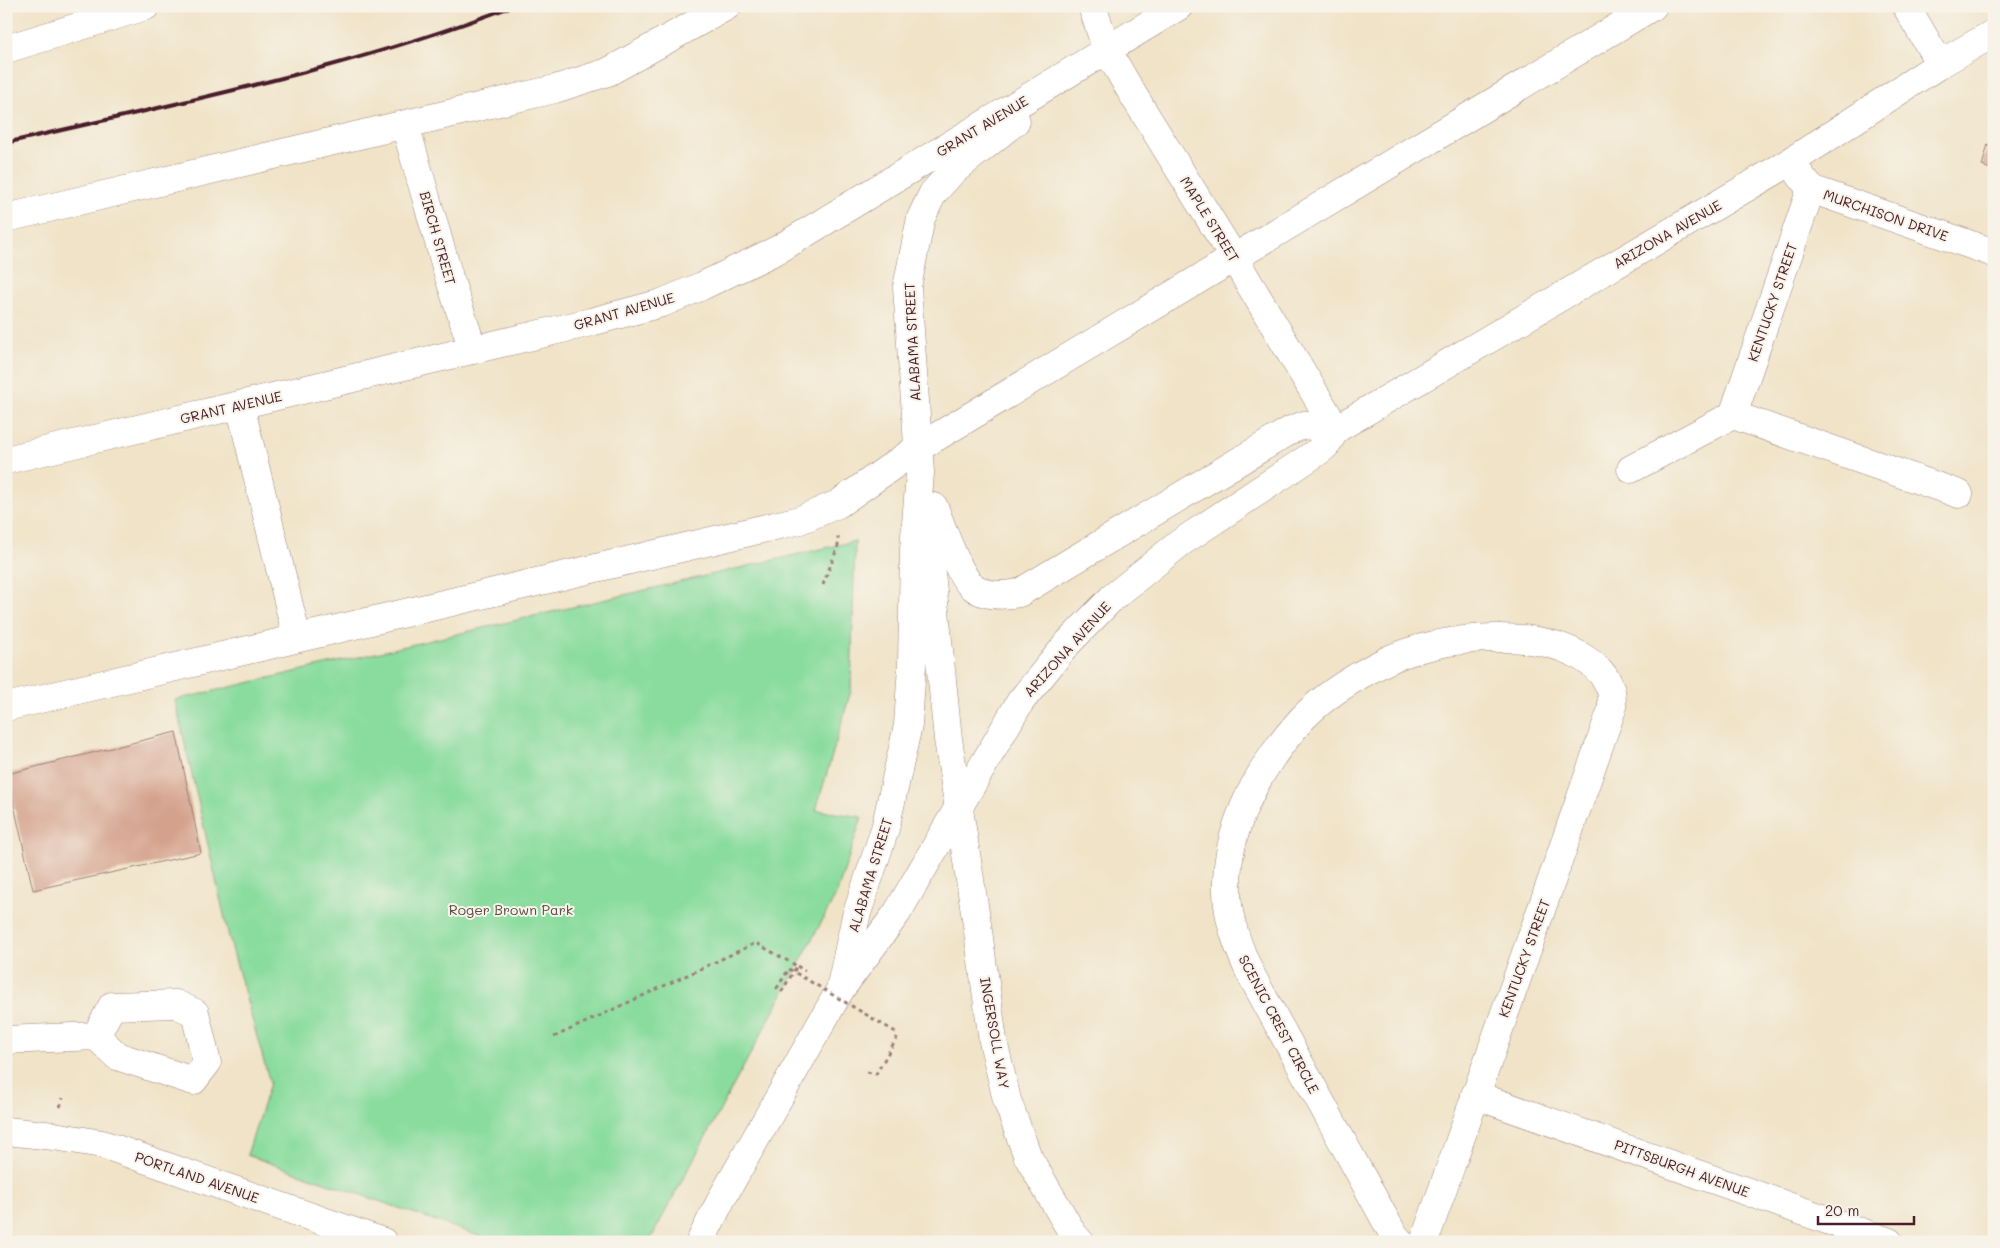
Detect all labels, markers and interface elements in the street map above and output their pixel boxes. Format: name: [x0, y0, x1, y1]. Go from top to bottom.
street label: GRANT AVENUE: [933, 91, 1031, 161]
street label: MAPLE STREET: [1176, 173, 1244, 266]
street label: MURCHISON DRIVE: [1821, 185, 1951, 245]
street label: BIRCH STREET: [416, 189, 461, 287]
street label: ARIZONA AVENUE: [1609, 195, 1725, 273]
street label: KENTUCKY STREET: [1743, 240, 1801, 364]
street label: ALABAMA STREET: [899, 282, 925, 402]
street label: GRANT AVENUE: [571, 288, 677, 334]
street label: GRANT AVENUE: [178, 386, 284, 428]
street label: ARIZONA AVENUE: [1019, 597, 1115, 701]
street label: ALABAMA STREET: [844, 815, 897, 935]
street label: KENTUCKY STREET: [1494, 896, 1554, 1020]
park label: Roger Brown Park: [449, 900, 573, 919]
street label: SCENIC CREST CIRCLE: [1234, 951, 1324, 1097]
street label: INGERSOLL WAY: [976, 976, 1014, 1090]
street label: PITTSBURGH AVENUE: [1612, 1135, 1752, 1201]
street label: PORTLAND AVENUE: [132, 1147, 262, 1207]
scale bar: [1818, 1193, 1914, 1225]
text: 20 m: [1825, 1200, 1859, 1220]

